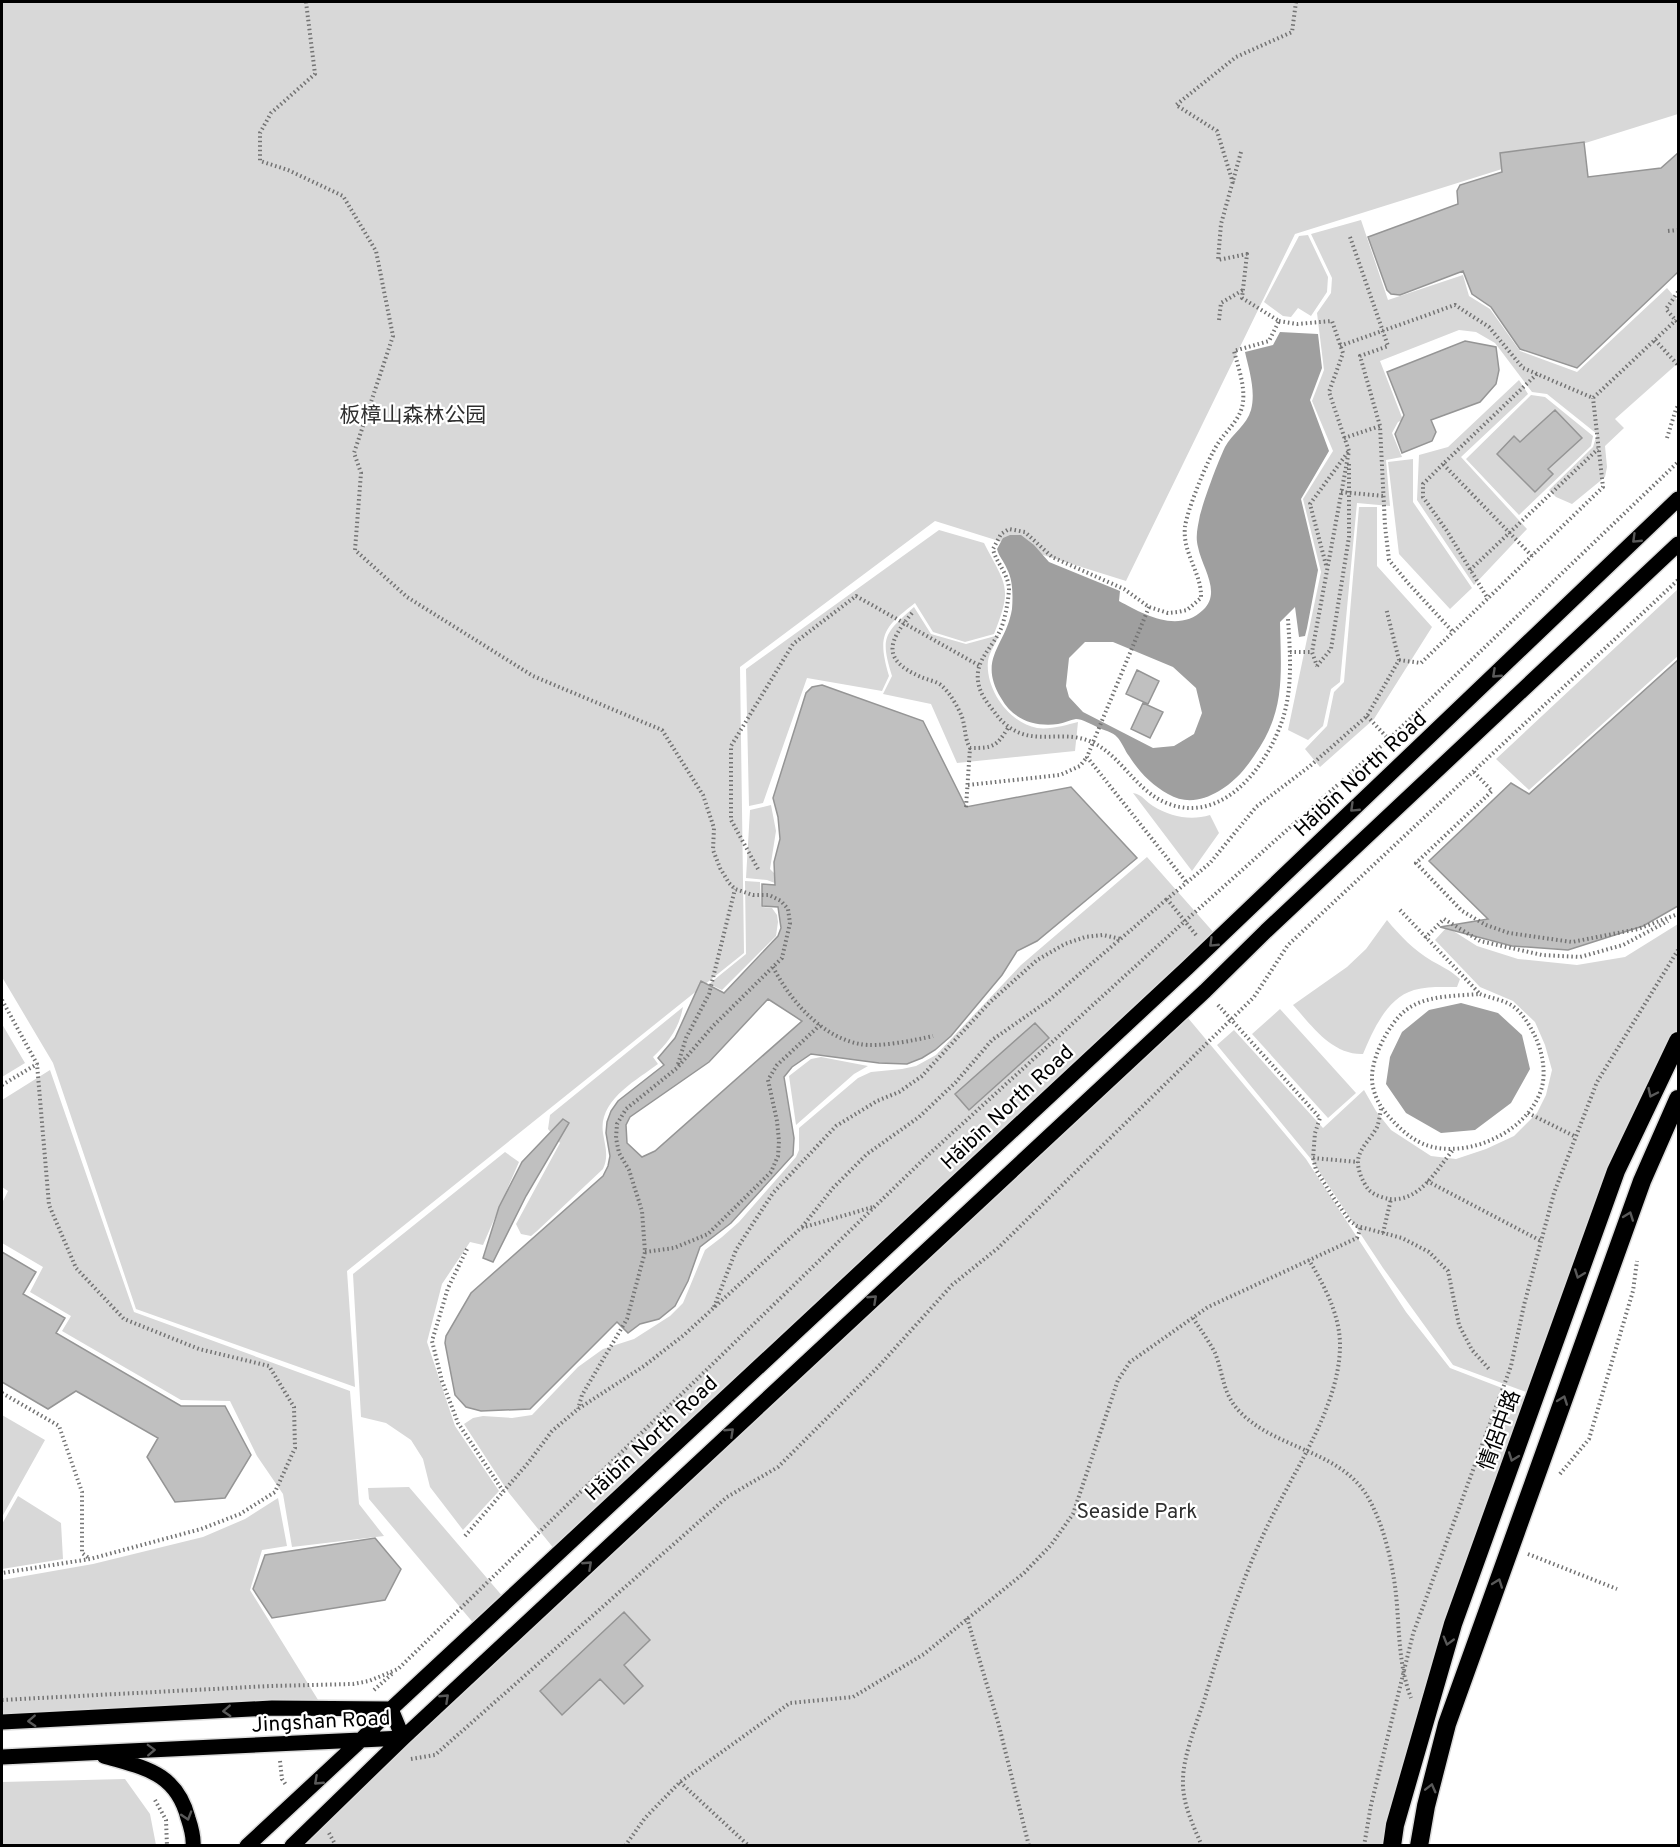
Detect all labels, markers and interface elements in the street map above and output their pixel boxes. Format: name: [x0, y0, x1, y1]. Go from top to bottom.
park label: 板樟山森林公园: [340, 403, 487, 430]
one-way arrow: [1633, 532, 1644, 543]
one-way arrow: [1492, 667, 1503, 678]
street label: Hǎibīn North Road: [1289, 706, 1433, 844]
one-way arrow: [1350, 801, 1361, 812]
one-way arrow: [1209, 936, 1219, 947]
street label: Hǎibīn North Road: [936, 1039, 1080, 1177]
one-way arrow: [1648, 1087, 1660, 1098]
one-way arrow: [1622, 1211, 1635, 1222]
one-way arrow: [1574, 1268, 1586, 1279]
one-way arrow: [866, 1295, 877, 1306]
street label: Hǎibīn North Road: [580, 1370, 724, 1508]
street label: 情侶中路: [1473, 1386, 1527, 1475]
one-way arrow: [1556, 1395, 1569, 1405]
one-way arrow: [724, 1428, 734, 1439]
one-way arrow: [1508, 1451, 1521, 1462]
park label: Seaside Park: [1076, 1499, 1198, 1526]
one-way arrow: [581, 1561, 591, 1572]
one-way arrow: [1490, 1578, 1503, 1589]
one-way arrow: [1443, 1635, 1455, 1646]
one-way arrow: [439, 1694, 449, 1705]
one-way arrow: [223, 1704, 232, 1717]
street label: Jingshan Road: [251, 1705, 391, 1740]
one-way arrow: [28, 1714, 37, 1727]
one-way arrow: [146, 1743, 155, 1756]
one-way arrow: [314, 1774, 325, 1785]
one-way arrow: [1423, 1783, 1436, 1793]
one-way arrow: [180, 1810, 192, 1821]

